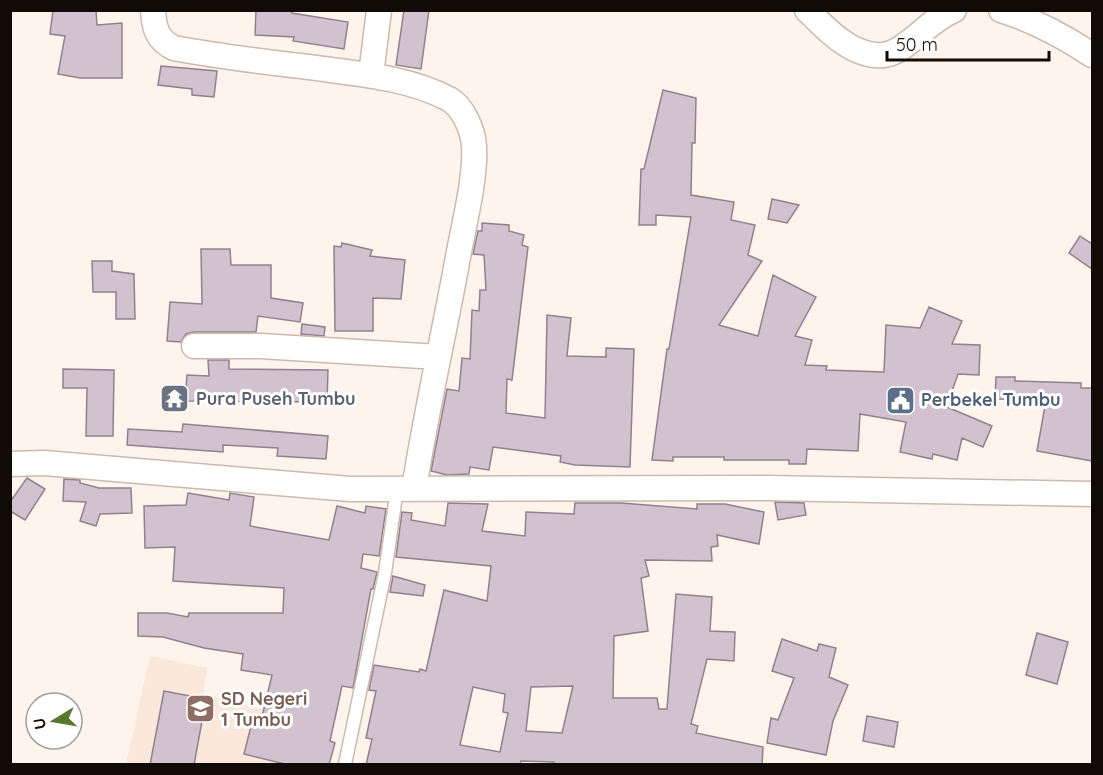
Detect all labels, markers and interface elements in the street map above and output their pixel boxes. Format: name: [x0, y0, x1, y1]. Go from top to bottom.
scale bar: [887, 24, 1049, 62]
text: 50 m: [896, 33, 938, 56]
temple icon: Pura Puseh Tumbu: [159, 383, 191, 415]
public building icon: Perbekel Tumbu: [884, 384, 916, 416]
place label: Pura Puseh Tumbu: [196, 387, 356, 410]
place label: Perbekel Tumbu: [921, 388, 1061, 411]
place label: SD Negeri 1 Tumbu: [221, 687, 307, 731]
north arrow: [24, 691, 84, 751]
school or university icon: SD Negeri 1 Tumbu: [184, 693, 216, 725]
text: U: [28, 716, 50, 731]

